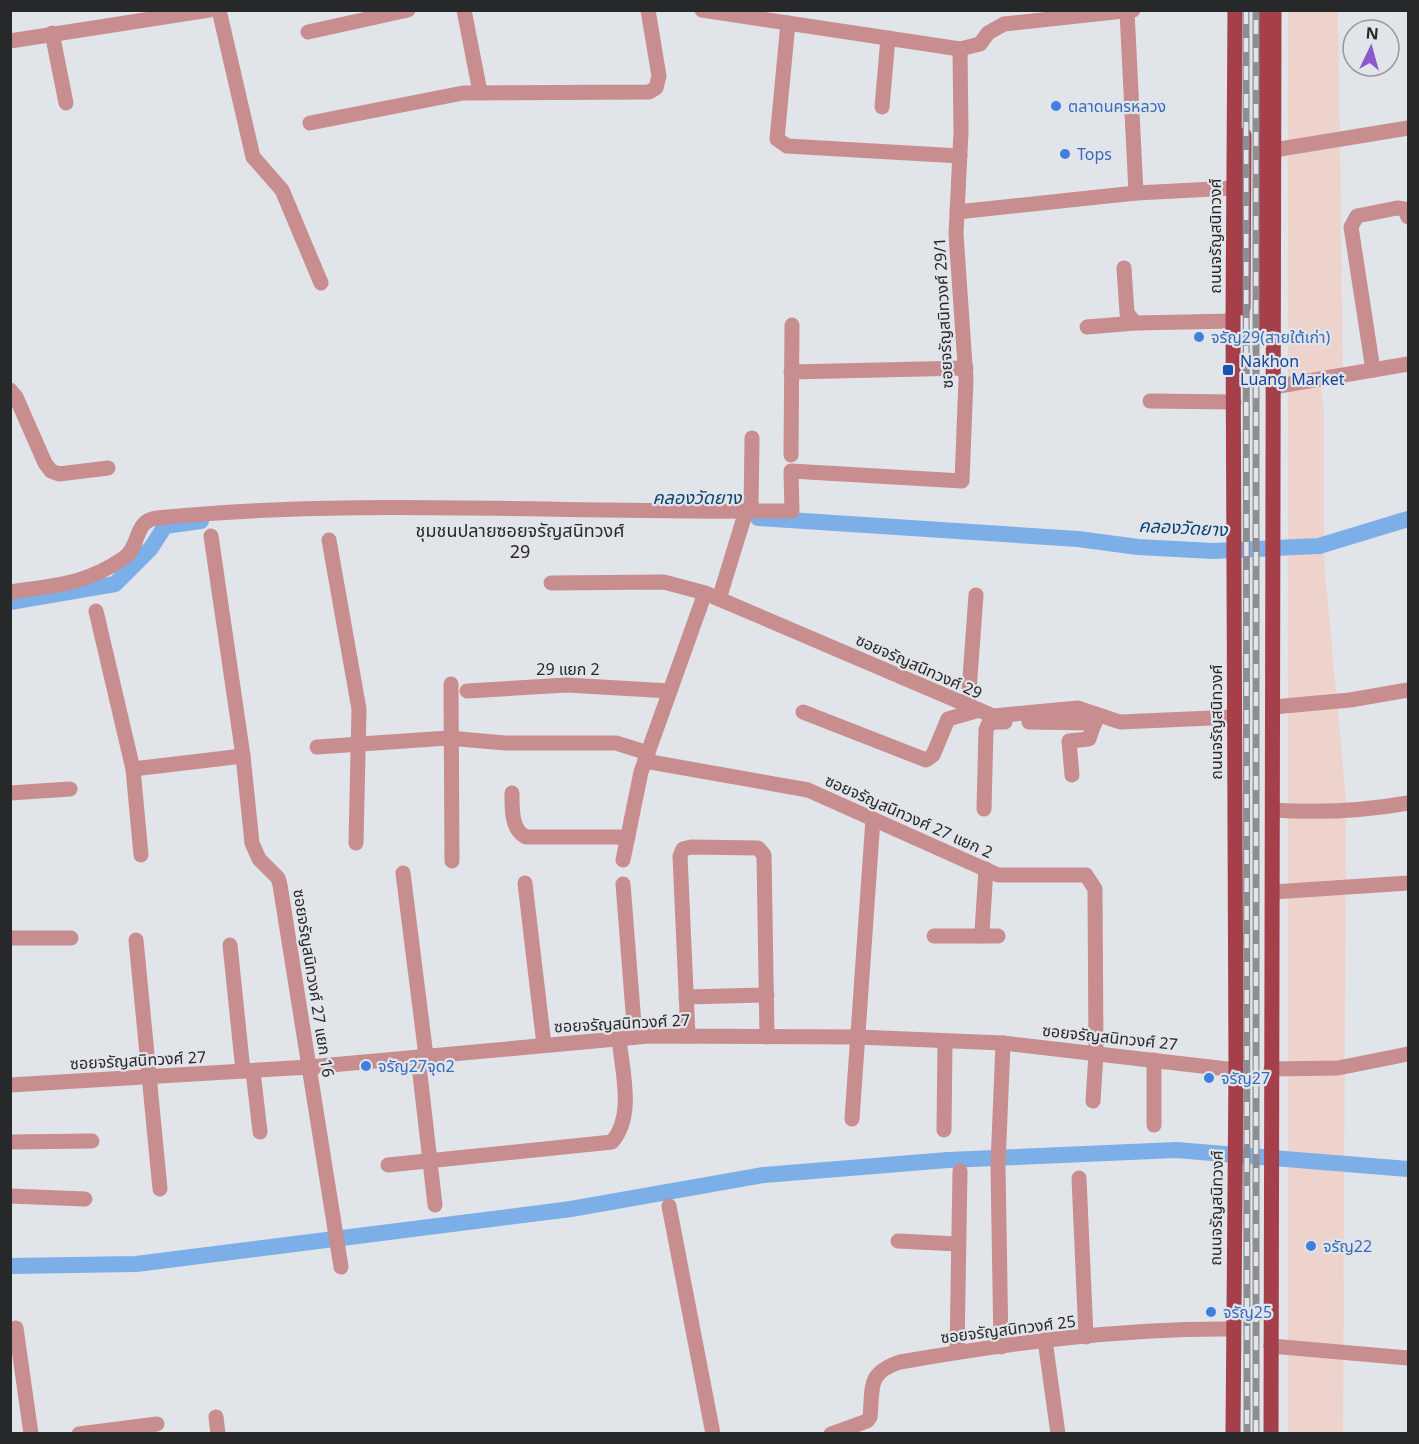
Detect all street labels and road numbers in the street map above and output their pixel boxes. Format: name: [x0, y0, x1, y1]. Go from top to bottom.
street label: ถนนจรัญสนิทวงศ์: [1204, 178, 1228, 294]
street label: ซอยจรัญสนิทวงศ์ 29/1: [928, 237, 960, 389]
street label: ซอยจรัญสนิทวงศ์ 29: [852, 628, 986, 706]
street label: 29 แยก 2: [536, 658, 600, 682]
street label: ถนนจรัญสนิทวงศ์: [1205, 664, 1229, 780]
street label: ซอยจรัญสนิทวงศ์ 27 แยก 2: [821, 769, 996, 865]
street label: ซอยจรัญสนิทวงศ์ 27 แยก 16: [286, 887, 340, 1079]
street label: ซอยจรัญสนิทวงศ์ 27: [553, 1008, 691, 1040]
street label: ซอยจรัญสนิทวงศ์ 27: [1041, 1019, 1179, 1057]
street label: ซอยจรัญสนิทวงศ์ 27: [69, 1045, 207, 1077]
street label: ถนนจรัญสนิทวงศ์: [1204, 1150, 1230, 1266]
street label: ซอยจรัญสนิทวงศ์ 25: [939, 1310, 1077, 1350]

